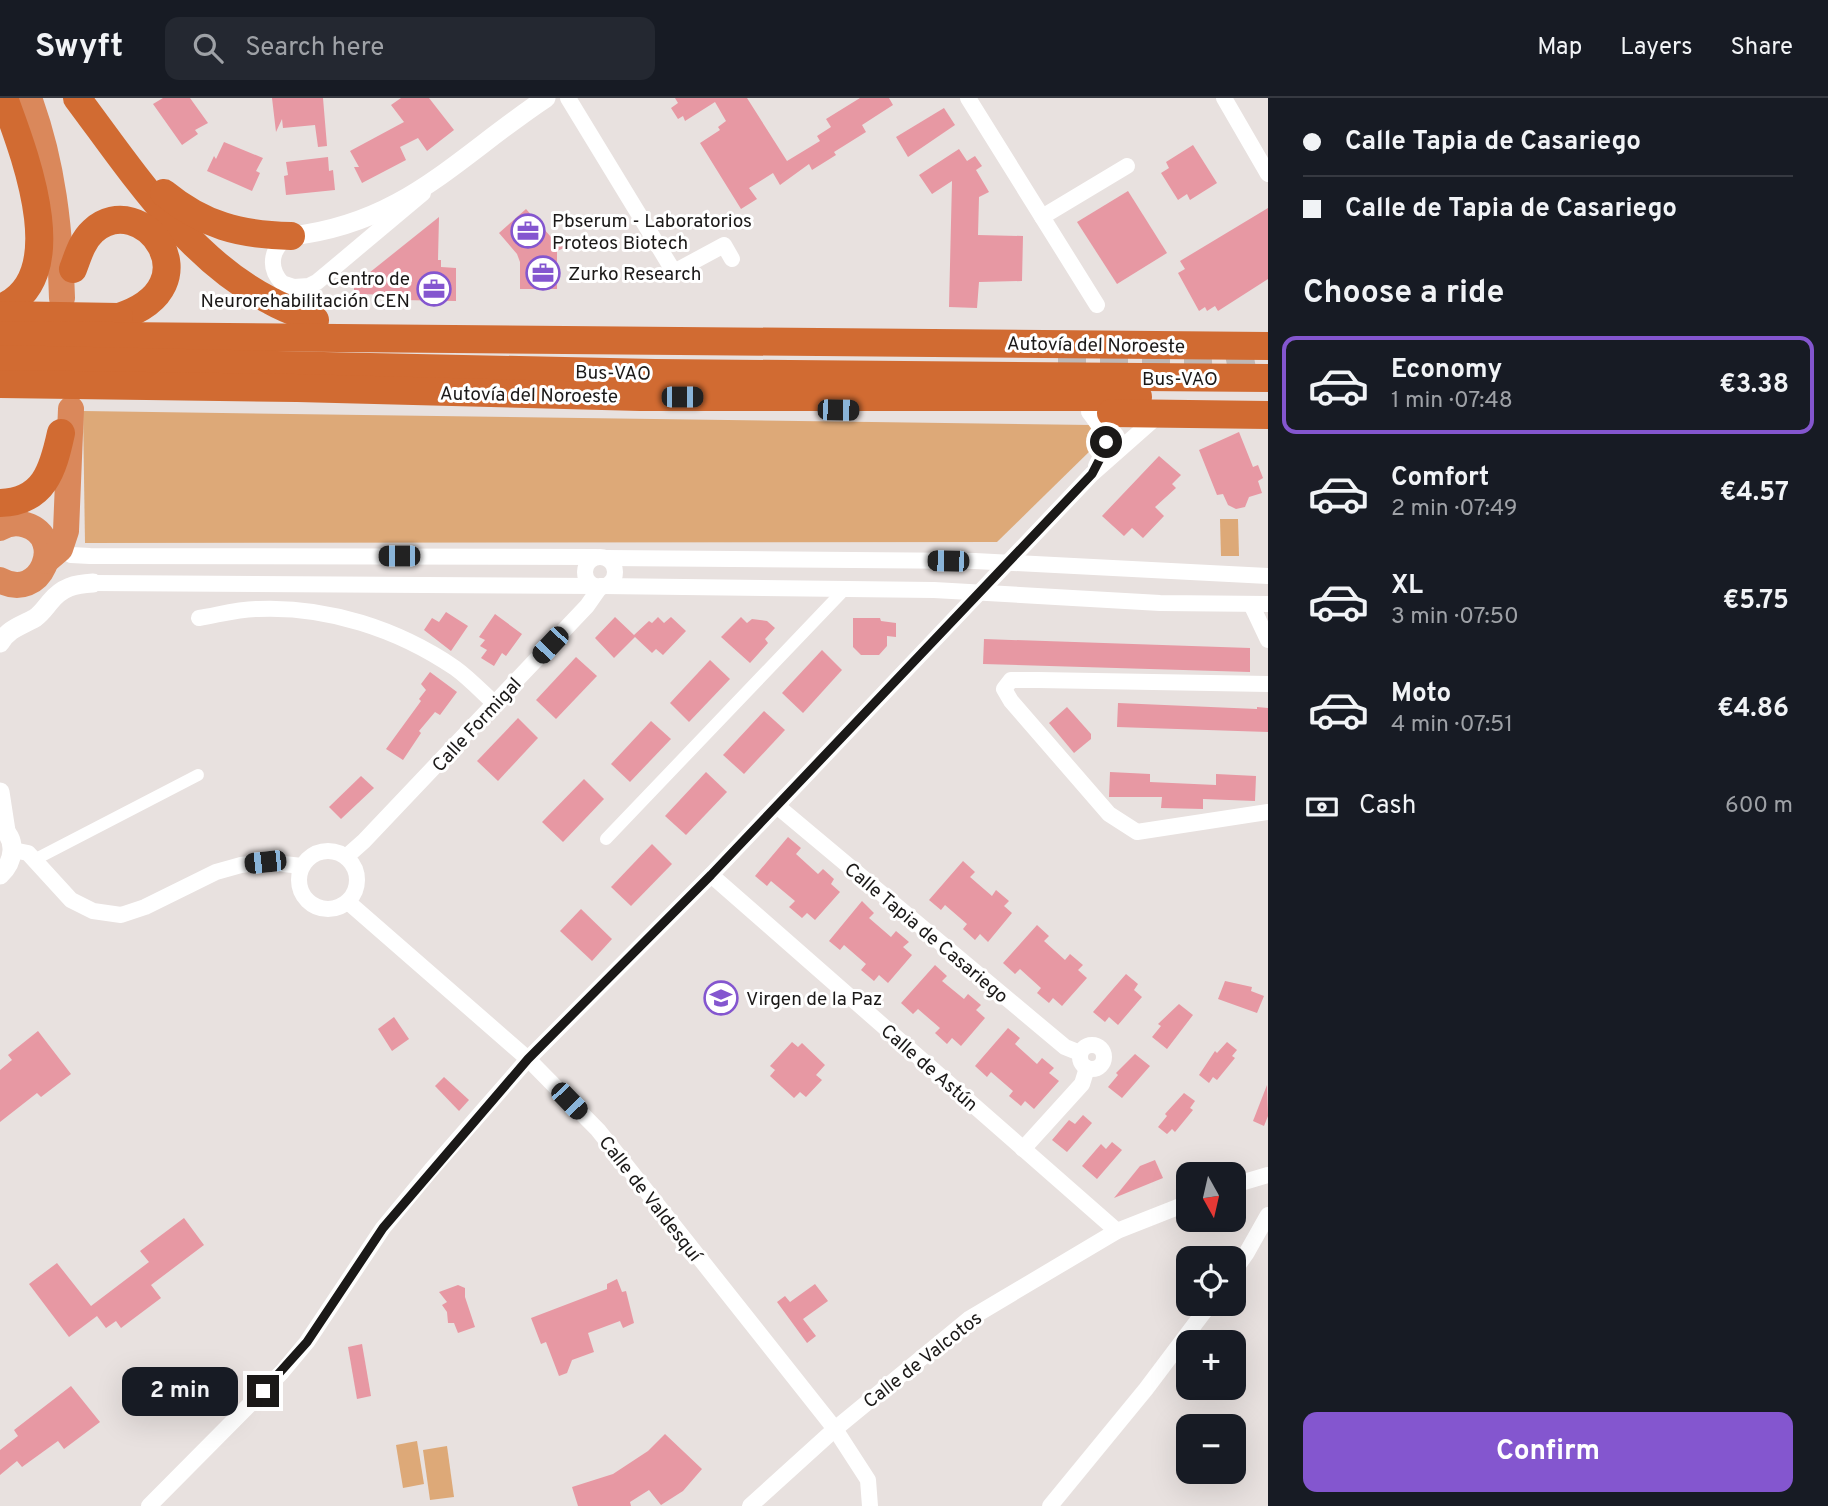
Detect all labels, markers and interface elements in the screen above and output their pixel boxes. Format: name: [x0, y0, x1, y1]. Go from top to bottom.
search box: [165, 17, 655, 80]
text: Swyft: [35, 27, 123, 69]
icon: search: [189, 29, 227, 67]
text: Search here: [245, 32, 384, 65]
text: Map: [1537, 33, 1582, 63]
text: Layers: [1620, 33, 1692, 63]
text: Share: [1730, 33, 1793, 63]
text: Calle Tapia de Casariego: [1345, 126, 1641, 159]
text: Calle de Tapia de Casariego: [1345, 193, 1677, 226]
place label: Pbserum - Laboratorios Proteos Biotech: [552, 210, 752, 256]
office icon: Pbserum - Laboratorios Proteos Biotech: [509, 212, 547, 250]
office icon: Zurko Research: [524, 254, 562, 292]
place label: Zurko Research: [568, 263, 701, 287]
place label: Centro de Neurorehabilitación CEN: [201, 268, 410, 314]
office icon: Centro de Neurorehabilitación CEN: [415, 270, 453, 308]
text: Choose a ride: [1303, 274, 1504, 314]
street label: Autovía del Noroeste: [1007, 332, 1185, 360]
icon: car: [1307, 354, 1370, 417]
text: Economy: [1391, 354, 1502, 387]
street label: Bus-VAO: [575, 361, 651, 387]
street label: Bus-VAO: [1142, 368, 1218, 392]
text: €3.38: [1719, 369, 1789, 402]
street label: Autovía del Noroeste: [440, 382, 618, 410]
car: [662, 387, 704, 408]
text: 1 min · 07:48: [1391, 387, 1513, 416]
car: [817, 399, 860, 421]
route start: [1090, 426, 1122, 458]
icon: car: [1307, 462, 1370, 525]
text: Comfort: [1391, 462, 1489, 495]
text: €4.57: [1720, 477, 1789, 510]
text: 2 min · 07:49: [1391, 495, 1518, 524]
car: [379, 546, 421, 567]
car: [927, 550, 970, 572]
icon: car: [1307, 570, 1370, 633]
text: XL: [1391, 570, 1423, 603]
text: €5.75: [1723, 585, 1789, 618]
text: 3 min · 07:50: [1391, 603, 1519, 632]
car: [528, 622, 573, 668]
street label: Calle Formigal: [428, 673, 527, 778]
icon: car: [1307, 678, 1370, 741]
text: Moto: [1391, 678, 1451, 711]
text: €4.86: [1717, 693, 1789, 726]
text: 4 min · 07:51: [1391, 711, 1513, 740]
icon: cash: [1303, 788, 1341, 826]
text: Cash: [1359, 790, 1416, 823]
text: 600 m: [1725, 792, 1793, 821]
car: [244, 849, 287, 875]
street label: Calle Tapia de Casariego: [839, 858, 1013, 1009]
school or university icon: Virgen de la Paz: [702, 979, 740, 1017]
place label: Virgen de la Paz: [746, 988, 882, 1012]
street label: Calle de Astún: [875, 1020, 982, 1117]
car: [547, 1079, 592, 1123]
street label: Calle de Valdesquí: [593, 1131, 707, 1269]
north arrow: [1176, 1162, 1246, 1232]
map controls: [1176, 1162, 1246, 1484]
button: locate: [1176, 1246, 1246, 1316]
street label: Calle de Valcotos: [859, 1307, 987, 1414]
button: +: [1176, 1330, 1246, 1400]
callout: 2 min: [123, 1366, 238, 1416]
route end: [247, 1375, 279, 1407]
text: 2 min: [150, 1377, 210, 1406]
button: Confirm: [1303, 1412, 1793, 1492]
button: −: [1176, 1414, 1246, 1484]

